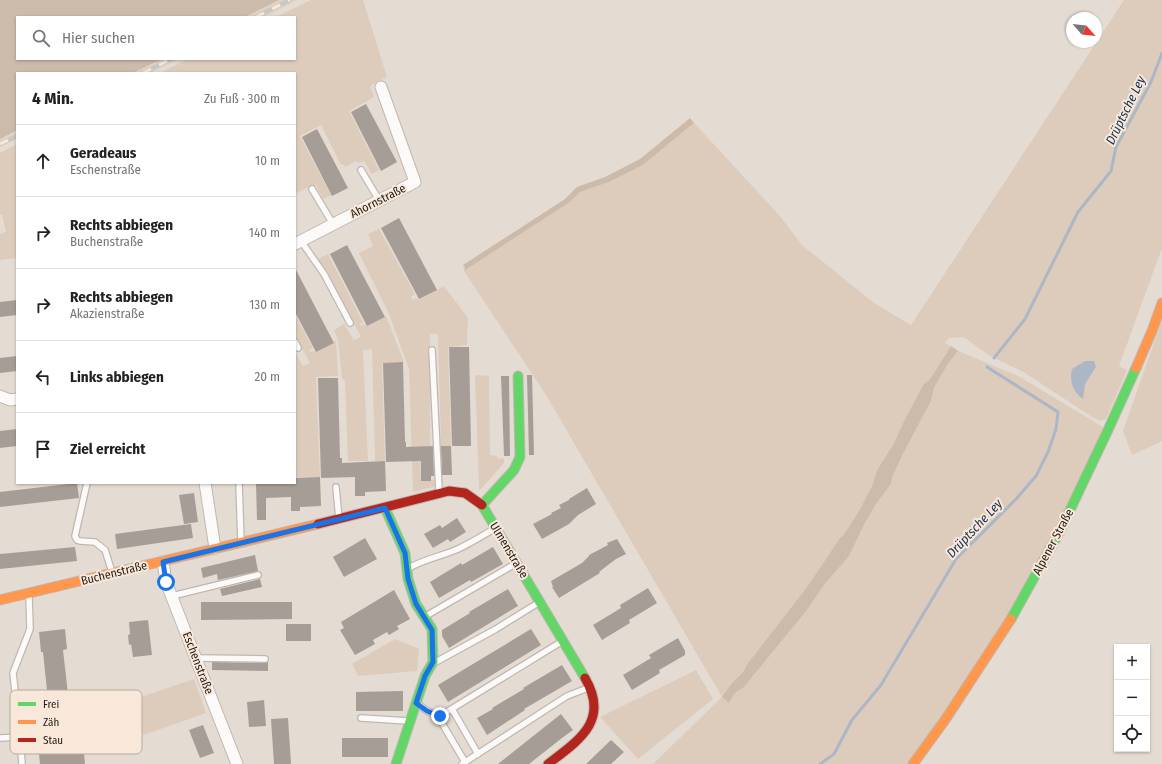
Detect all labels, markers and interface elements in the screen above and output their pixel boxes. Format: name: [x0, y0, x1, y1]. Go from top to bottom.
north arrow: [1066, 12, 1102, 48]
search box: [16, 16, 296, 60]
icon: search: [30, 27, 52, 49]
text: Hier suchen: [62, 29, 135, 47]
water label: Drüptsche Ley: [1102, 72, 1149, 147]
text: 4 Min.: [32, 88, 74, 109]
text: Zu Fuß · 300 m: [204, 91, 280, 106]
text: Geradeaus: [70, 144, 136, 162]
icon: ahead: [32, 150, 54, 172]
text: 10 m: [255, 153, 280, 168]
text: Eschenstraße: [70, 162, 141, 177]
street label: Ahornstraße: [348, 181, 408, 221]
text: Rechts abbiegen: [70, 216, 173, 234]
icon: right: [32, 222, 54, 244]
text: 140 m: [249, 225, 280, 240]
text: Buchenstraße: [70, 234, 143, 249]
text: Rechts abbiegen: [70, 288, 173, 306]
icon: right: [32, 294, 54, 316]
text: 130 m: [249, 297, 280, 312]
text: Akazienstraße: [70, 306, 144, 321]
icon: left: [32, 366, 54, 388]
text: Links abbiegen: [70, 368, 164, 386]
text: 20 m: [254, 369, 280, 384]
icon: arrive: [32, 438, 54, 460]
text: Ziel erreicht: [70, 440, 145, 458]
water label: Drüptsche Ley: [944, 495, 1006, 561]
street label: Alpener Straße: [1030, 506, 1076, 578]
street label: Ulmenstraße: [487, 519, 531, 581]
street label: Buchenstraße: [79, 558, 149, 588]
route start: [157, 573, 175, 591]
street label: Eschenstraße: [180, 630, 216, 696]
map controls: [1114, 644, 1150, 752]
button: +: [1114, 644, 1150, 680]
button: −: [1114, 680, 1150, 716]
legend: [10, 690, 142, 754]
text: Frei: [43, 698, 59, 711]
route end: [431, 707, 449, 725]
text: Zäh: [43, 716, 59, 729]
button: locate: [1114, 716, 1150, 752]
text: Stau: [43, 734, 63, 747]

